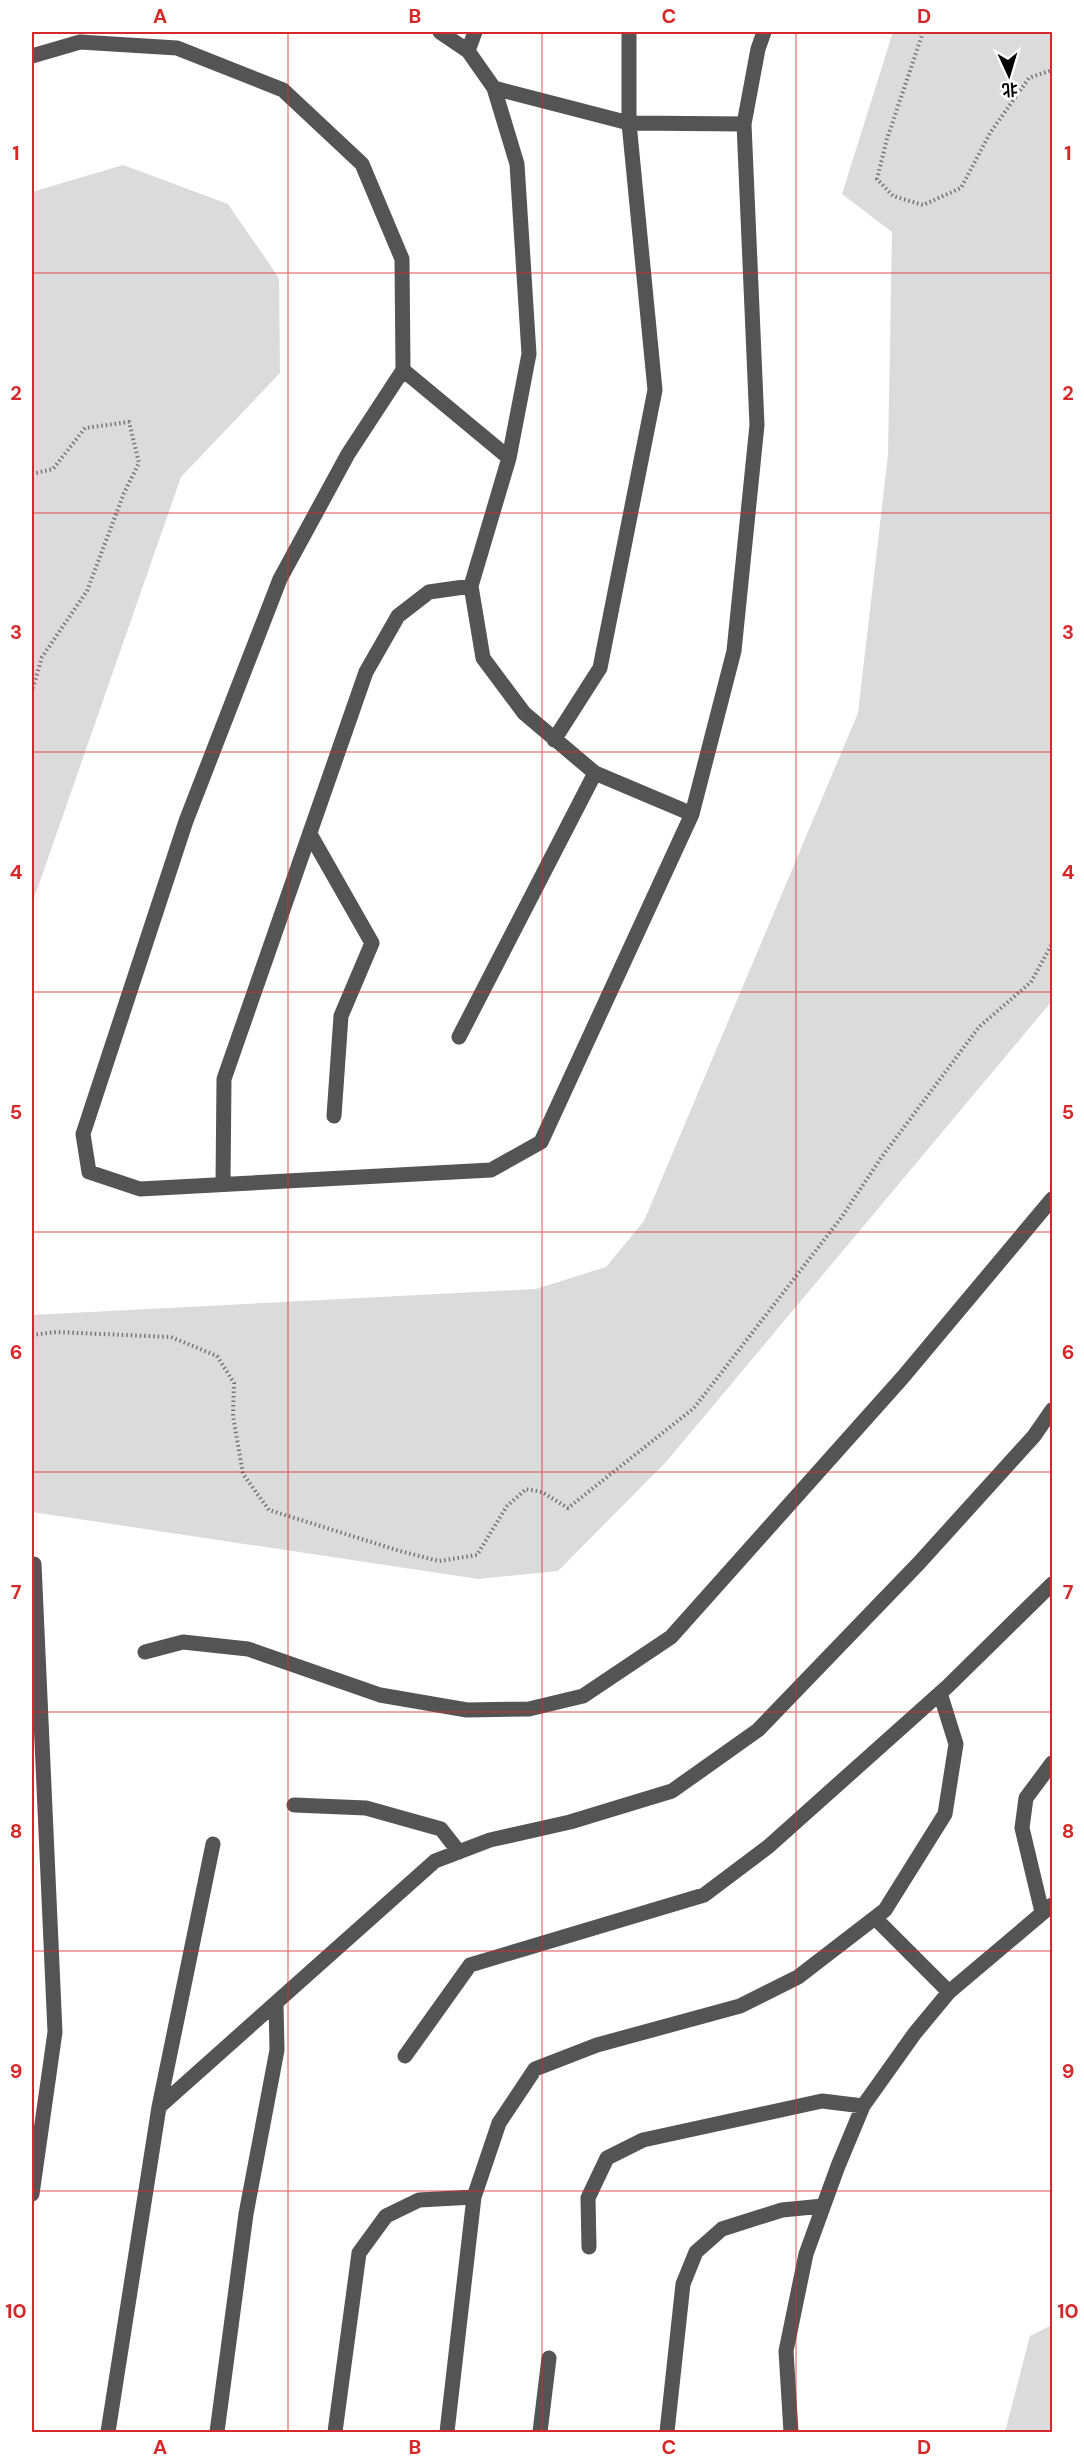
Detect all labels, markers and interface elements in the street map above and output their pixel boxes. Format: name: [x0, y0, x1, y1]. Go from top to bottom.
text: A: [153, 3, 167, 29]
text: B: [409, 3, 421, 29]
text: C: [662, 3, 676, 29]
text: D: [917, 3, 931, 29]
north arrow: [979, 45, 1039, 105]
text: 北: [1001, 78, 1019, 100]
text: 1: [12, 140, 20, 166]
text: 1: [1064, 140, 1072, 166]
text: 2: [10, 380, 22, 406]
text: 2: [1062, 380, 1074, 406]
text: 3: [10, 619, 22, 645]
text: 3: [1062, 619, 1074, 645]
text: 4: [10, 859, 23, 885]
text: 4: [1062, 859, 1075, 885]
text: 5: [10, 1099, 22, 1125]
text: 5: [1062, 1099, 1074, 1125]
text: 6: [10, 1339, 22, 1365]
text: 6: [1062, 1339, 1074, 1365]
text: 7: [11, 1579, 22, 1605]
text: 7: [1063, 1579, 1074, 1605]
text: 8: [10, 1818, 22, 1844]
text: 8: [1062, 1818, 1074, 1844]
text: 9: [10, 2058, 22, 2084]
text: 9: [1062, 2058, 1074, 2084]
text: 10: [5, 2298, 27, 2324]
text: 10: [1057, 2298, 1079, 2324]
text: A: [153, 2434, 167, 2460]
text: B: [409, 2434, 421, 2460]
text: C: [662, 2434, 676, 2460]
text: D: [917, 2434, 931, 2460]

